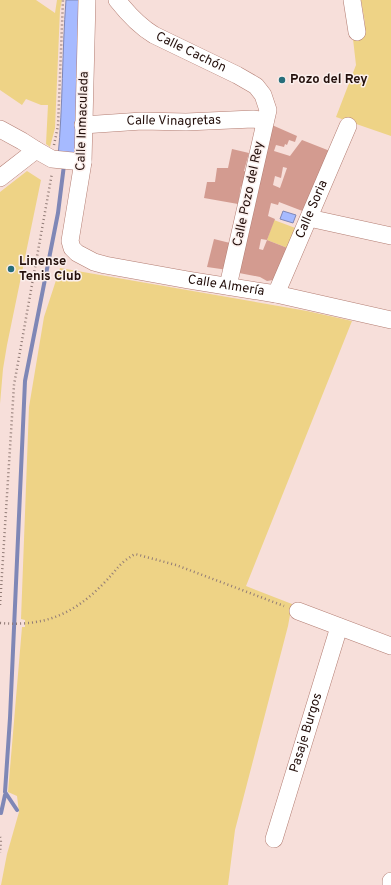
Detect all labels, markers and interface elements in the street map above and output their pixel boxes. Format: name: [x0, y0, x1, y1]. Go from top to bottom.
street label: Calle Cachón: [153, 29, 229, 76]
street label: Calle Inmaculada: [73, 71, 93, 171]
place label: Pozo del Rey: [290, 72, 368, 88]
marker: Pozo del Rey: [277, 75, 287, 85]
street label: Calle Vinagretas: [126, 112, 221, 130]
street label: Calle Pozo del Rey: [230, 140, 268, 248]
street label: Calle Soria: [293, 178, 332, 241]
place label: Linense Tenis Club: [19, 254, 81, 285]
marker: Linense Tenis Club: [6, 264, 16, 274]
street label: Calle Almería: [187, 272, 266, 300]
street label: Pasaje Burgos: [287, 691, 326, 775]

